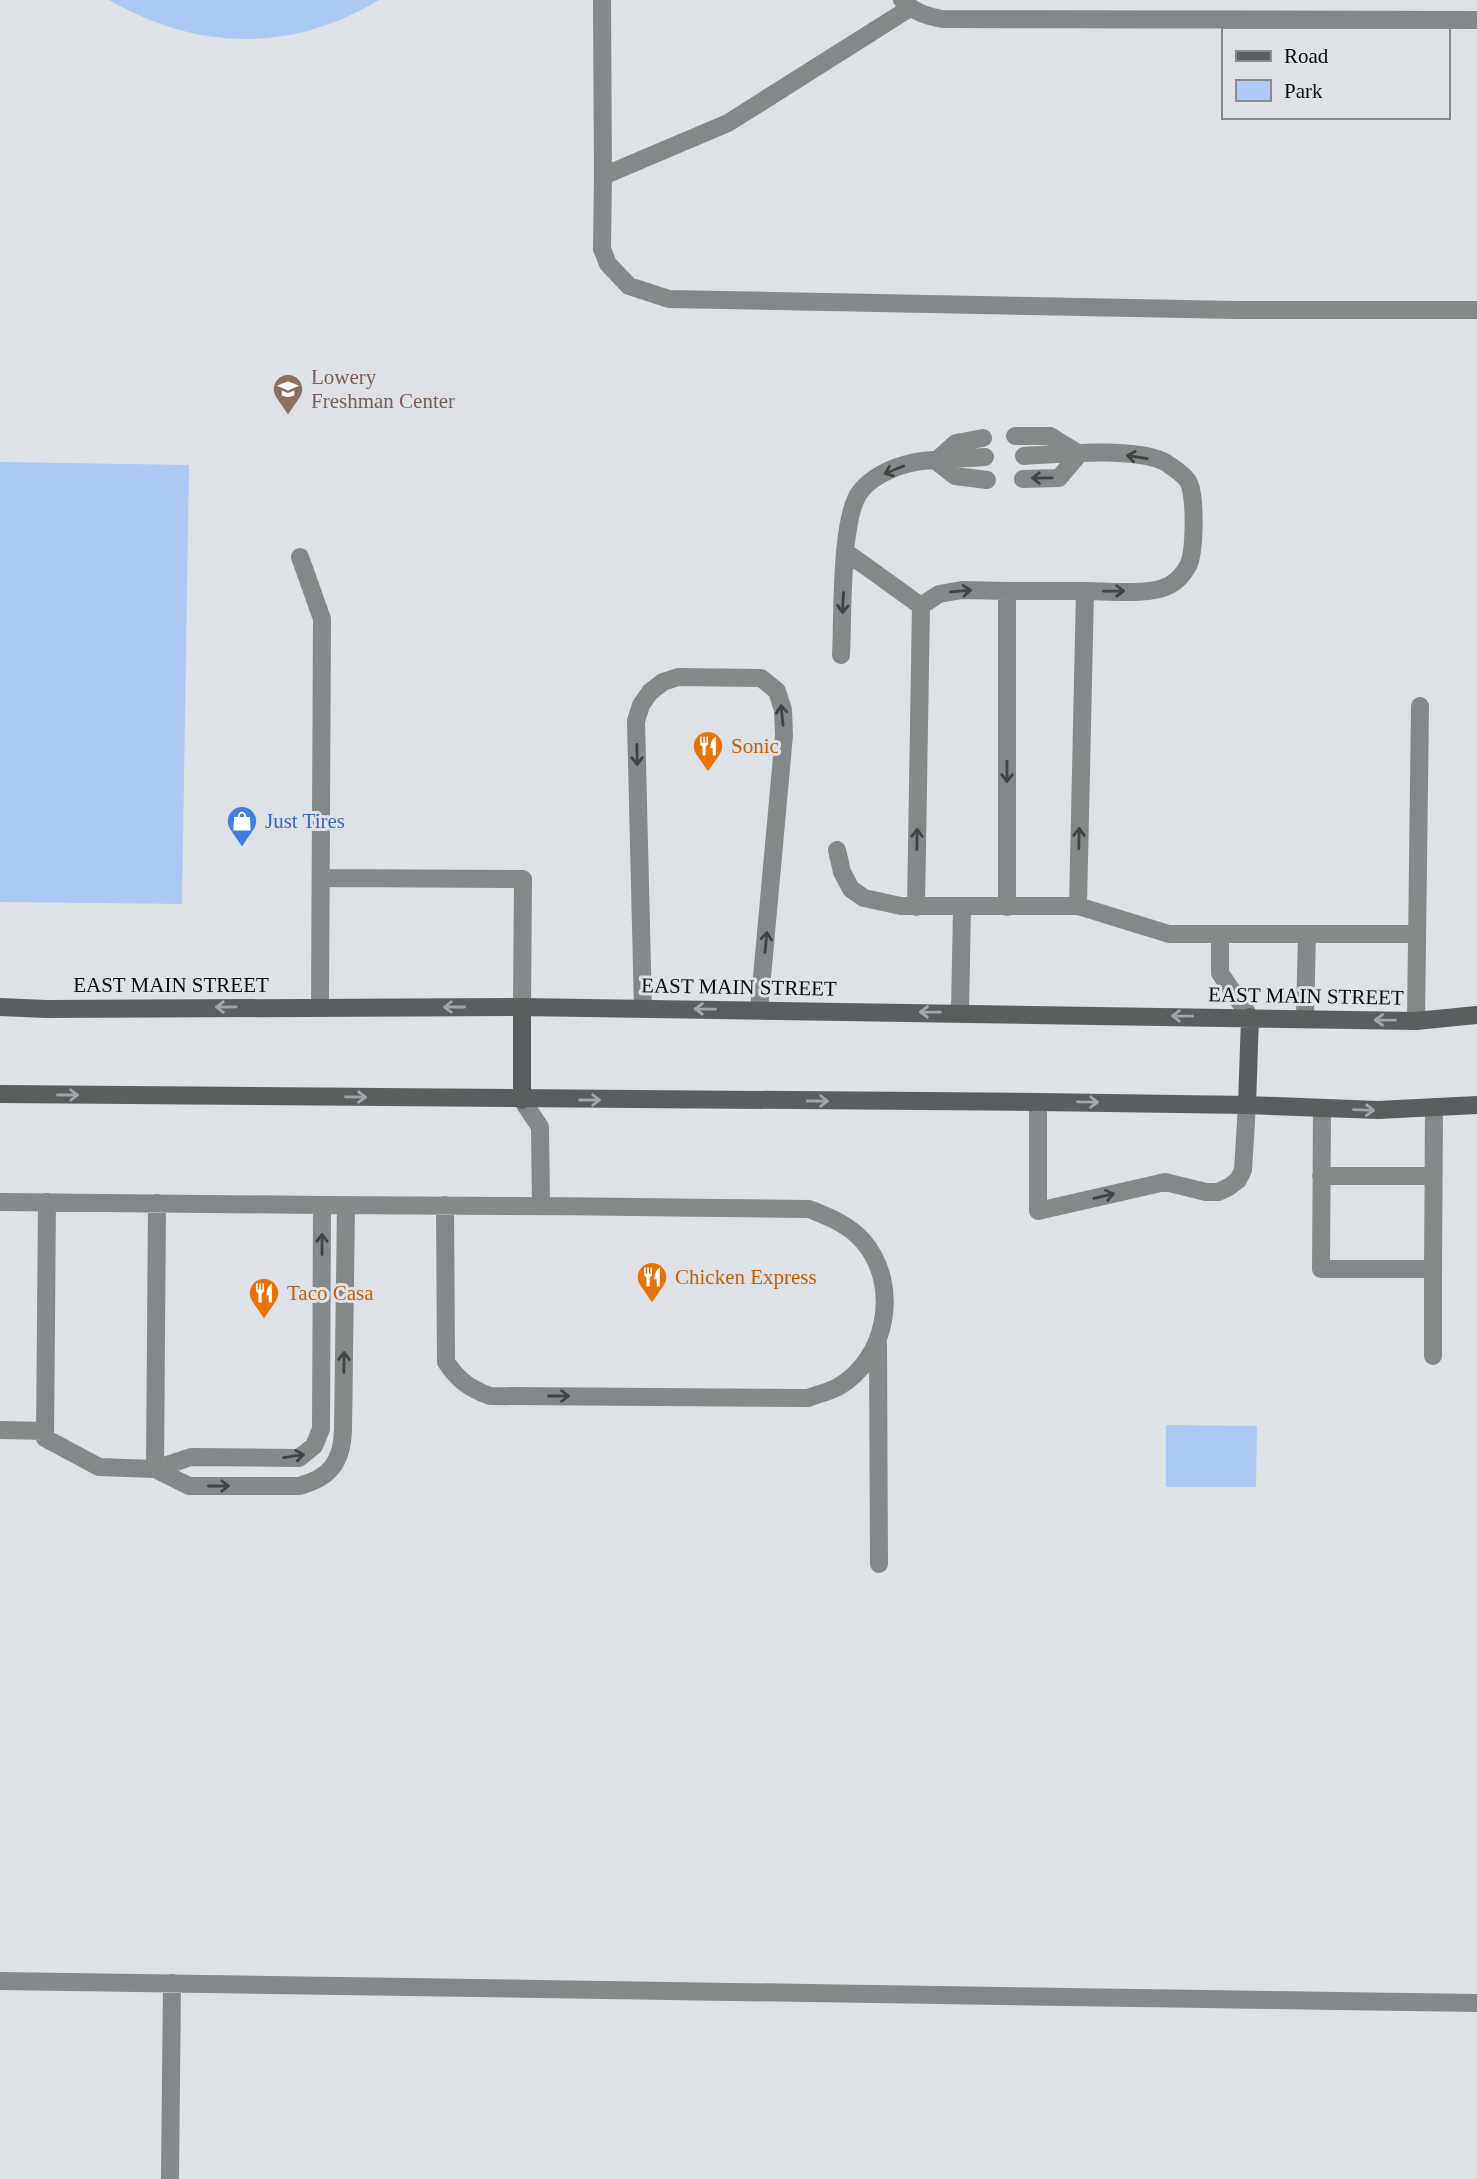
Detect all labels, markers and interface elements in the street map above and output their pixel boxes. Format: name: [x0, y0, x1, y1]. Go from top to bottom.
legend: [1222, 28, 1449, 119]
text: Road: [1284, 44, 1329, 68]
text: Park: [1284, 79, 1323, 103]
place label: Lowery Freshman Center: [311, 365, 455, 413]
school or university icon: Lowery Freshman Center: [271, 372, 305, 416]
one-way arrow: [1126, 450, 1149, 463]
one-way arrow: [884, 464, 905, 477]
one-way arrow: [1031, 472, 1054, 485]
one-way arrow: [949, 584, 972, 597]
one-way arrow: [1103, 584, 1126, 597]
one-way arrow: [837, 592, 850, 615]
one-way arrow: [776, 704, 789, 727]
restaurant icon: Sonic: [691, 729, 725, 773]
place label: Sonic: [731, 734, 779, 758]
one-way arrow: [630, 743, 644, 766]
one-way arrow: [1000, 760, 1014, 783]
shop icon: Just Tires: [225, 804, 259, 848]
place label: Just Tires: [265, 809, 345, 833]
one-way arrow: [910, 827, 924, 850]
one-way arrow: [1072, 827, 1086, 850]
one-way arrow: [760, 931, 773, 954]
street label: EAST MAIN STREET: [73, 973, 269, 997]
street label: EAST MAIN STREET: [641, 973, 837, 1001]
street label: EAST MAIN STREET: [1208, 982, 1404, 1010]
one-way arrow: [215, 1000, 238, 1014]
one-way arrow: [443, 1000, 466, 1014]
one-way arrow: [694, 1002, 717, 1016]
one-way arrow: [919, 1005, 942, 1019]
one-way arrow: [1171, 1009, 1194, 1023]
one-way arrow: [1373, 1014, 1396, 1027]
one-way arrow: [56, 1088, 79, 1102]
one-way arrow: [344, 1090, 367, 1104]
one-way arrow: [579, 1093, 602, 1107]
one-way arrow: [806, 1094, 829, 1108]
one-way arrow: [1077, 1096, 1100, 1109]
one-way arrow: [1353, 1103, 1376, 1116]
one-way arrow: [1093, 1189, 1115, 1202]
one-way arrow: [315, 1233, 329, 1256]
restaurant icon: Chicken Express: [635, 1260, 669, 1304]
place label: Chicken Express: [675, 1265, 817, 1289]
restaurant icon: Taco Casa: [247, 1276, 281, 1320]
place label: Taco Casa: [287, 1281, 374, 1305]
one-way arrow: [337, 1350, 351, 1373]
one-way arrow: [547, 1390, 570, 1403]
one-way arrow: [282, 1449, 305, 1462]
one-way arrow: [207, 1479, 230, 1493]

